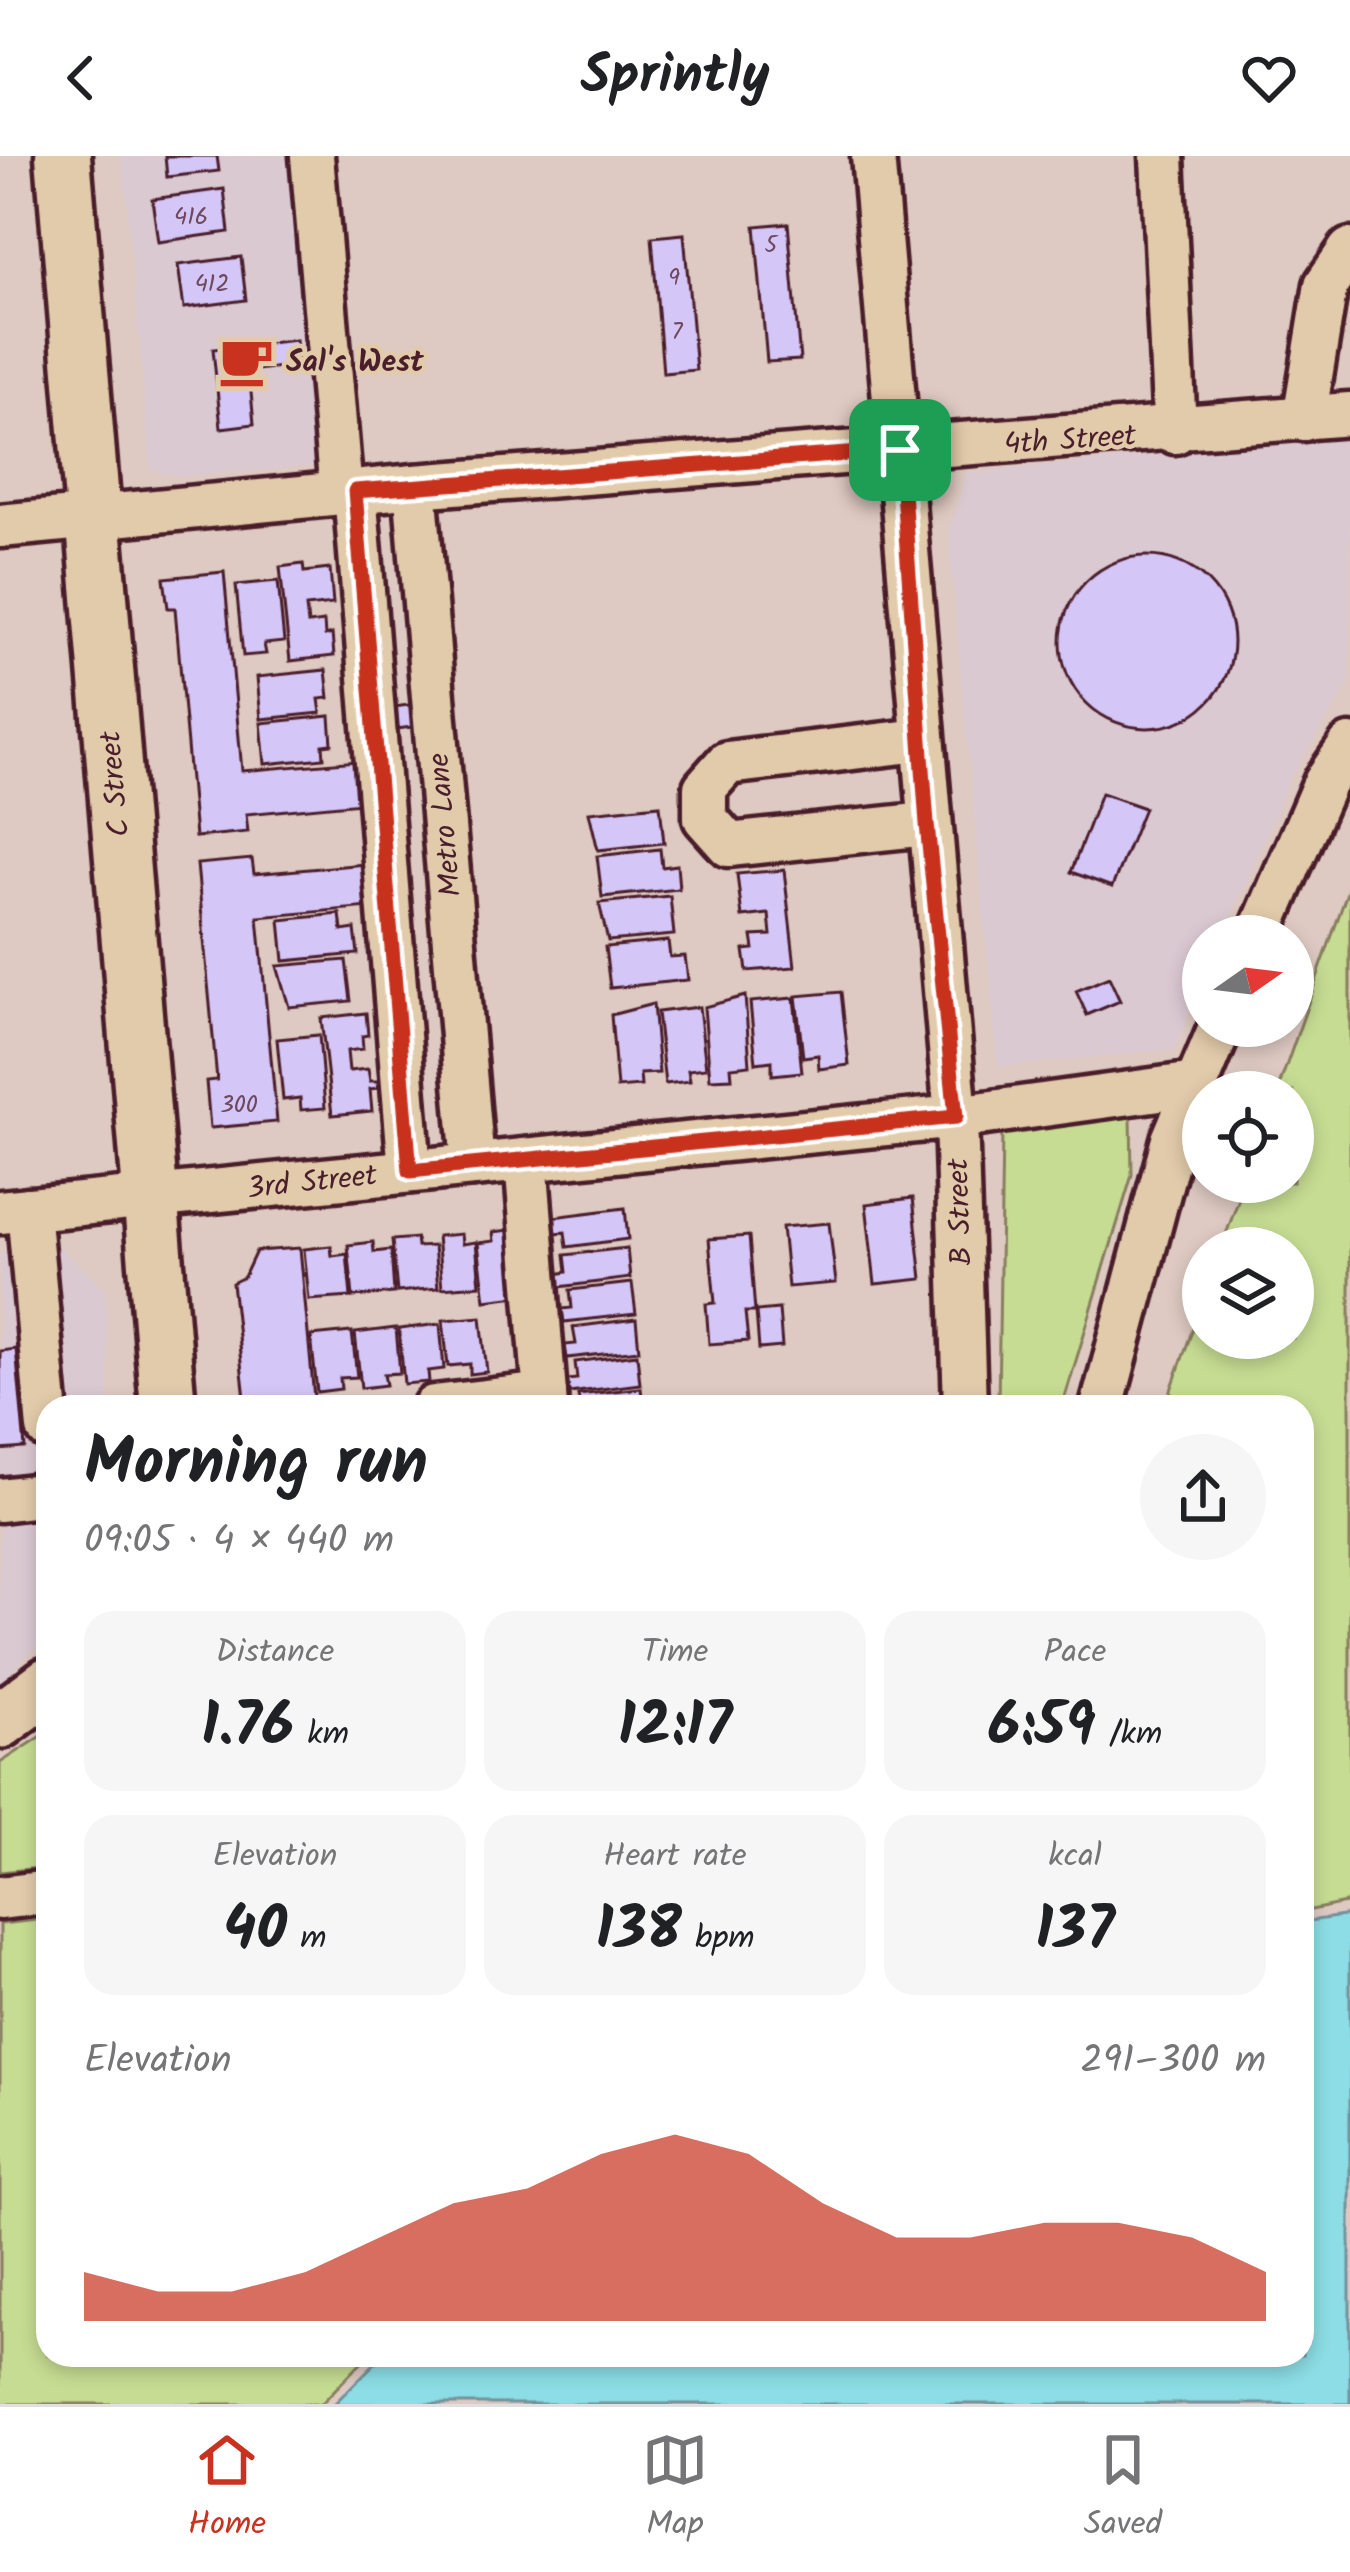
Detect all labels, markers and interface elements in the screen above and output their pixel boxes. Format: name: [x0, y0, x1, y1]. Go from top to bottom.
text: Sprintly: [580, 35, 770, 121]
icon: back: [48, 45, 114, 111]
icon: heart: [1236, 45, 1302, 111]
house number: 416: [174, 198, 208, 237]
house number: 5: [765, 226, 780, 265]
house number: 9: [668, 259, 680, 298]
house number: 412: [195, 265, 229, 304]
house number: 7: [671, 313, 683, 352]
cafe icon: Sal's West: [217, 332, 275, 390]
place label: Sal's West: [286, 339, 424, 387]
pin: [849, 399, 951, 501]
street label: 4th Street: [1002, 412, 1138, 470]
icon: arrive: [867, 417, 933, 483]
street label: C Street: [87, 729, 145, 839]
street label: Metro Lane: [416, 751, 476, 899]
north arrow: [1182, 915, 1314, 1047]
map controls: [1182, 915, 1314, 1359]
button: locate: [1182, 1071, 1314, 1203]
house number: 300: [220, 1086, 258, 1125]
street label: 3rd Street: [245, 1152, 380, 1214]
street label: B Street: [935, 1157, 987, 1266]
button: layers: [1182, 1227, 1314, 1359]
text: Morning run: [84, 1413, 428, 1518]
button: share: [1140, 1434, 1266, 1560]
text: 09:05 · 4 × 440 m: [84, 1511, 394, 1573]
text: Distance: [216, 1627, 334, 1680]
text: Time: [642, 1627, 708, 1680]
text: Pace: [1044, 1627, 1106, 1680]
text: 1.76: [201, 1680, 294, 1776]
text: 12:17: [618, 1680, 732, 1776]
text: 6:59: [988, 1680, 1096, 1776]
text: km: [294, 1709, 349, 1762]
text: /km: [1096, 1709, 1162, 1762]
text: Elevation: [213, 1831, 337, 1884]
text: Heart rate: [603, 1831, 747, 1884]
text: kcal: [1048, 1831, 1102, 1884]
text: 40: [224, 1884, 287, 1980]
text: 138: [596, 1884, 682, 1980]
text: 137: [1035, 1884, 1115, 1980]
text: m: [287, 1913, 327, 1966]
text: bpm: [682, 1913, 754, 1966]
text: Elevation: [84, 2031, 232, 2093]
text: 291–300 m: [1080, 2031, 1266, 2093]
tab: Home: [188, 2427, 266, 2552]
tab: Map: [642, 2427, 708, 2552]
tab: Saved: [1084, 2427, 1162, 2552]

